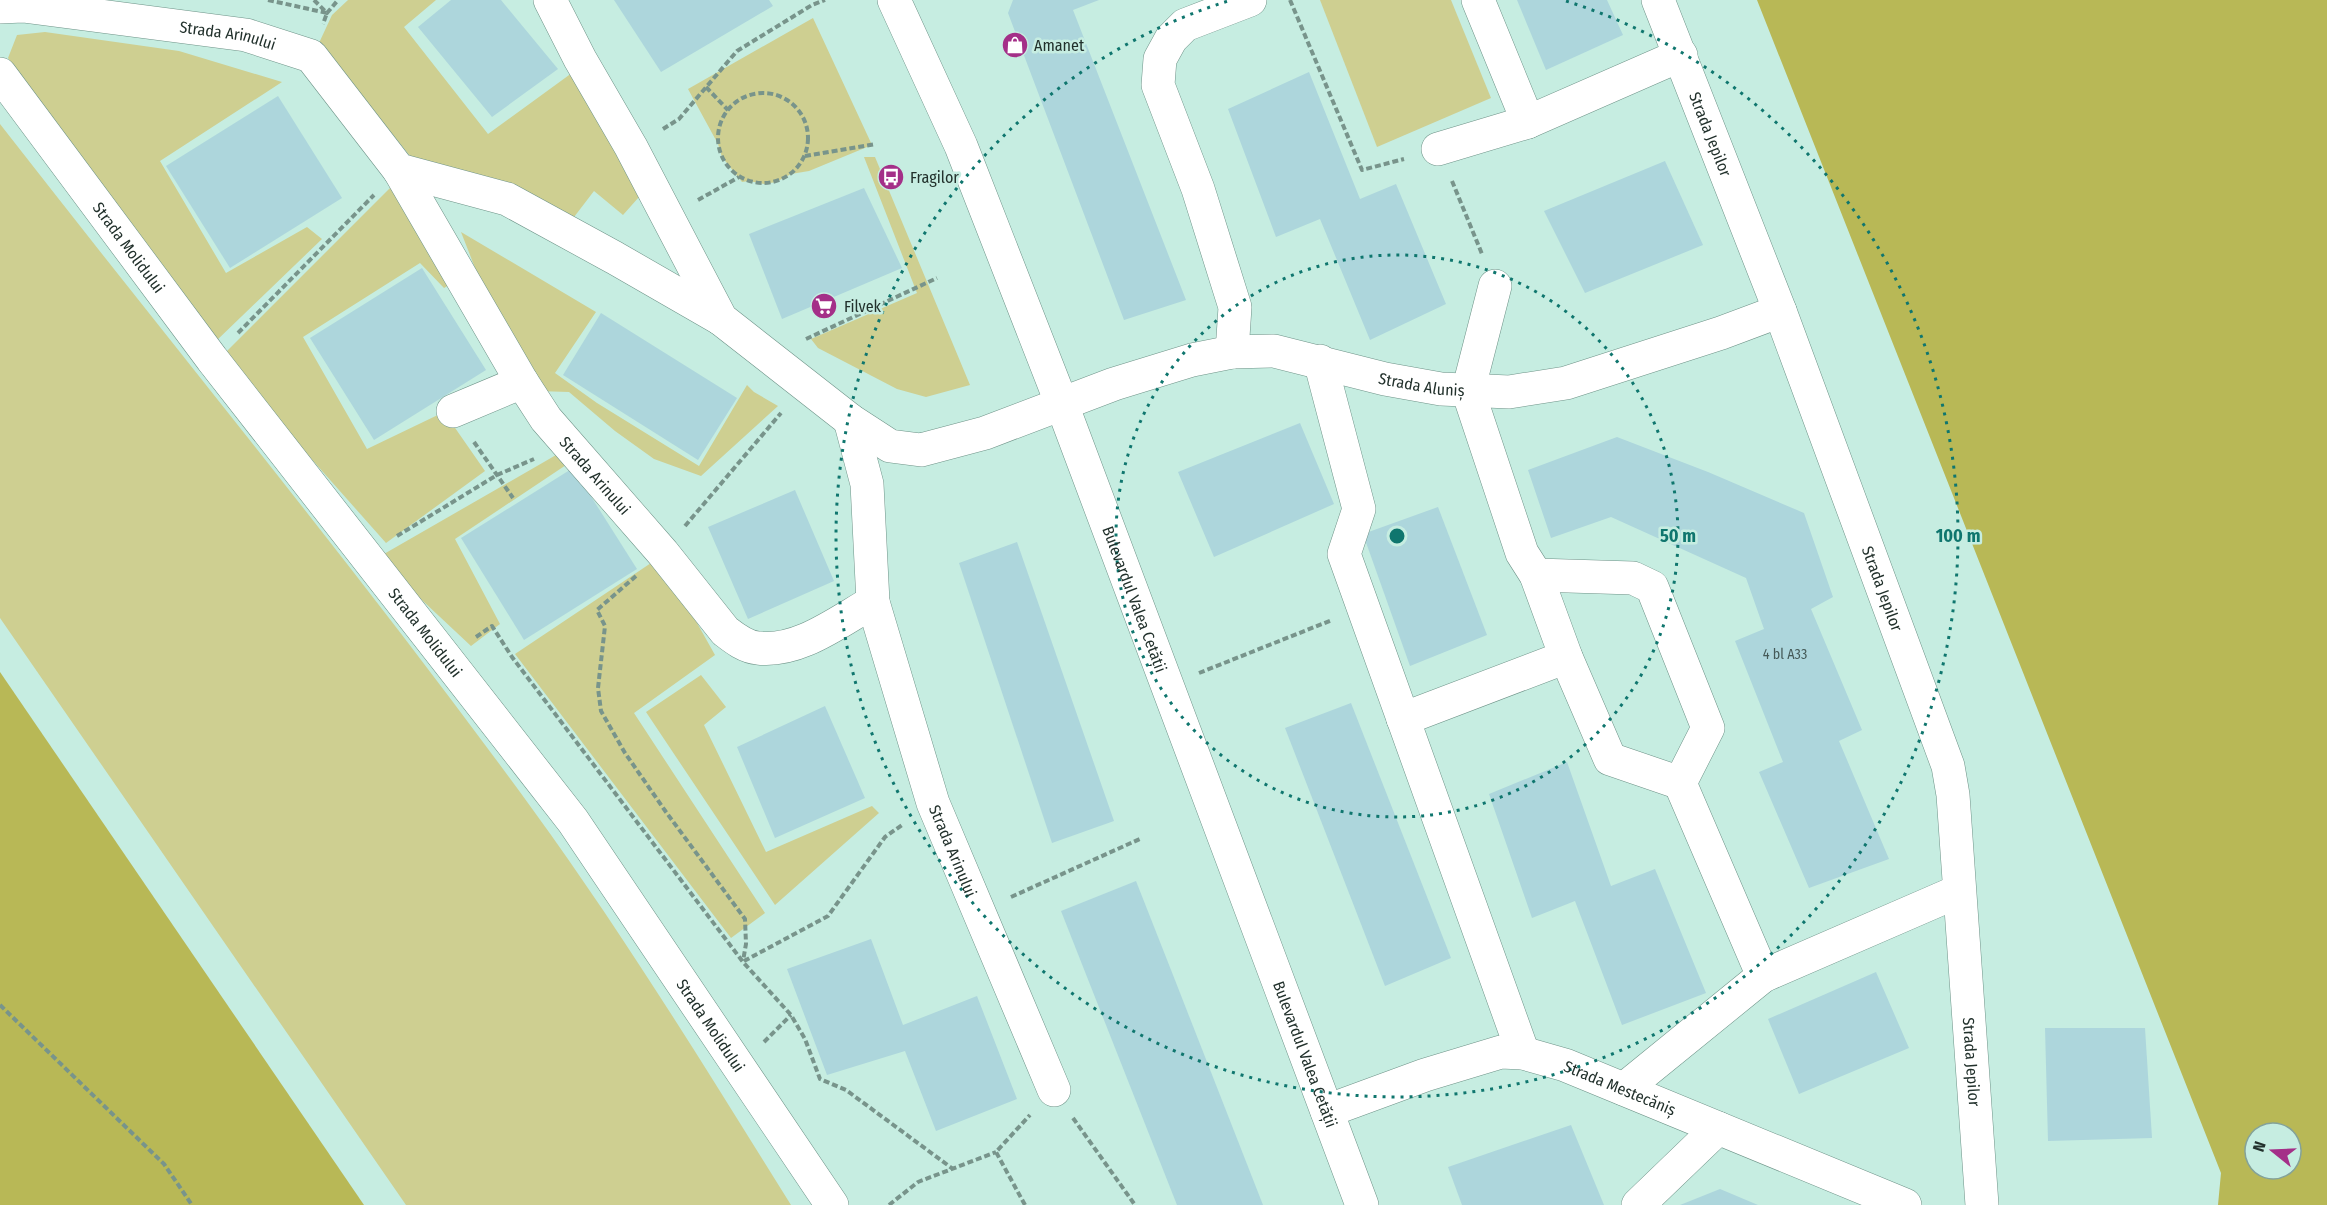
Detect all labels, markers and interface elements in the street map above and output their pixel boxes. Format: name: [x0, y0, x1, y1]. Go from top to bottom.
street label: Strada Arinului: [179, 17, 278, 54]
shop icon: Amanet: [1000, 30, 1030, 60]
place label: Amanet: [1034, 36, 1085, 55]
street label: Strada Jepilor: [1685, 89, 1736, 179]
bus stop icon: Fragilor: [876, 162, 906, 192]
place label: Fragilor: [910, 168, 959, 187]
street label: Strada Molidului: [89, 198, 169, 296]
supermarket icon: Filvek: [809, 291, 839, 321]
place label: Filvek: [844, 297, 882, 316]
street label: Strada Aluniș: [1377, 368, 1465, 401]
street label: Strada Arinului: [556, 432, 635, 518]
street label: Bulevardul Valea Cetății: [1099, 523, 1171, 675]
text: 50 m: [1660, 525, 1696, 547]
text: 100 m: [1936, 525, 1980, 547]
centre of rings: [1387, 526, 1407, 546]
street label: Strada Jepilor: [1858, 543, 1907, 634]
street label: Strada Molidului: [385, 584, 466, 681]
house number: 4 bl A33: [1763, 646, 1807, 663]
street label: Strada Arinului: [925, 802, 981, 900]
street label: Strada Molidului: [673, 975, 749, 1075]
street label: Bulevardul Valea Cetății: [1269, 978, 1342, 1130]
street label: Strada Jepilor: [1959, 1017, 1985, 1107]
street label: Strada Mestecăniș: [1561, 1056, 1679, 1120]
north arrow: [2243, 1121, 2303, 1181]
text: N: [2249, 1139, 2270, 1154]

